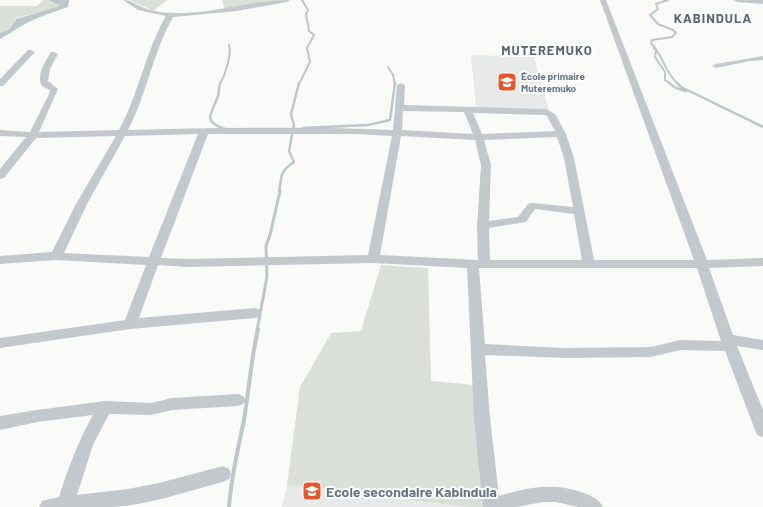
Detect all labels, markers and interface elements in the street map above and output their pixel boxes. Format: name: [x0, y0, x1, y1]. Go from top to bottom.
district label: KABINDULA: [674, 10, 752, 26]
district label: MUTEREMUKO: [501, 42, 593, 58]
place label: École primaire Muteremuko: [521, 70, 586, 94]
school or university icon: École primaire Muteremuko: [496, 71, 518, 93]
school or university icon: Ecole secondaire Kabindula: [301, 480, 323, 502]
place label: Ecole secondaire Kabindula: [326, 483, 497, 500]

